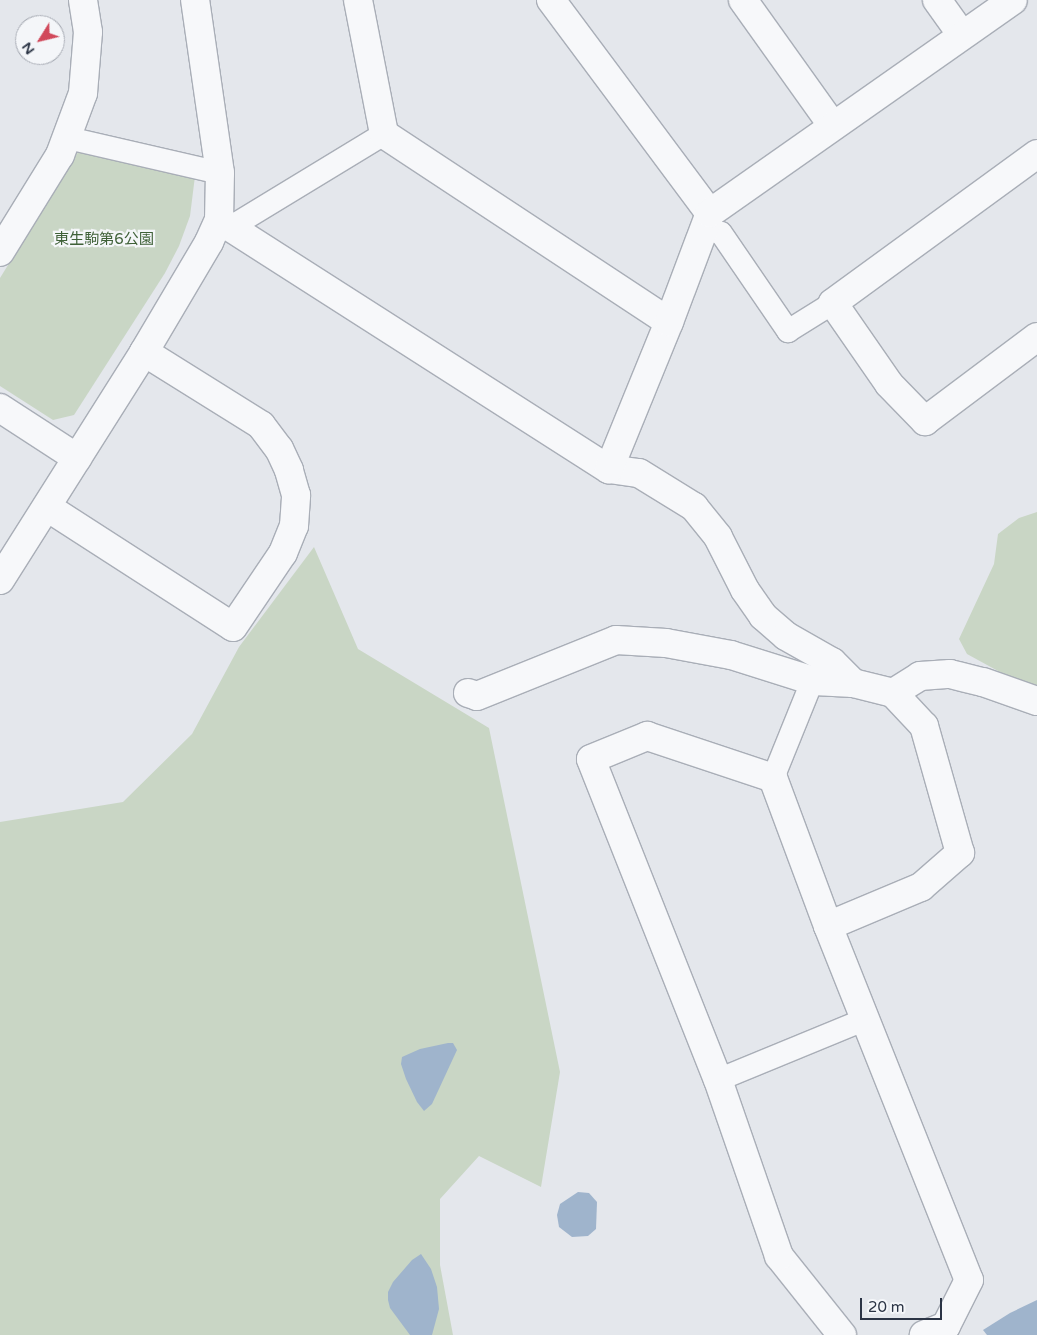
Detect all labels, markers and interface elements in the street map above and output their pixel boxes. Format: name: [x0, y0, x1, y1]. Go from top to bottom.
north arrow: [15, 15, 65, 65]
text: N: [18, 39, 38, 58]
park label: 東生駒第6公園: [54, 231, 154, 249]
scale bar: [862, 1288, 944, 1320]
text: 20 m: [868, 1298, 905, 1316]

